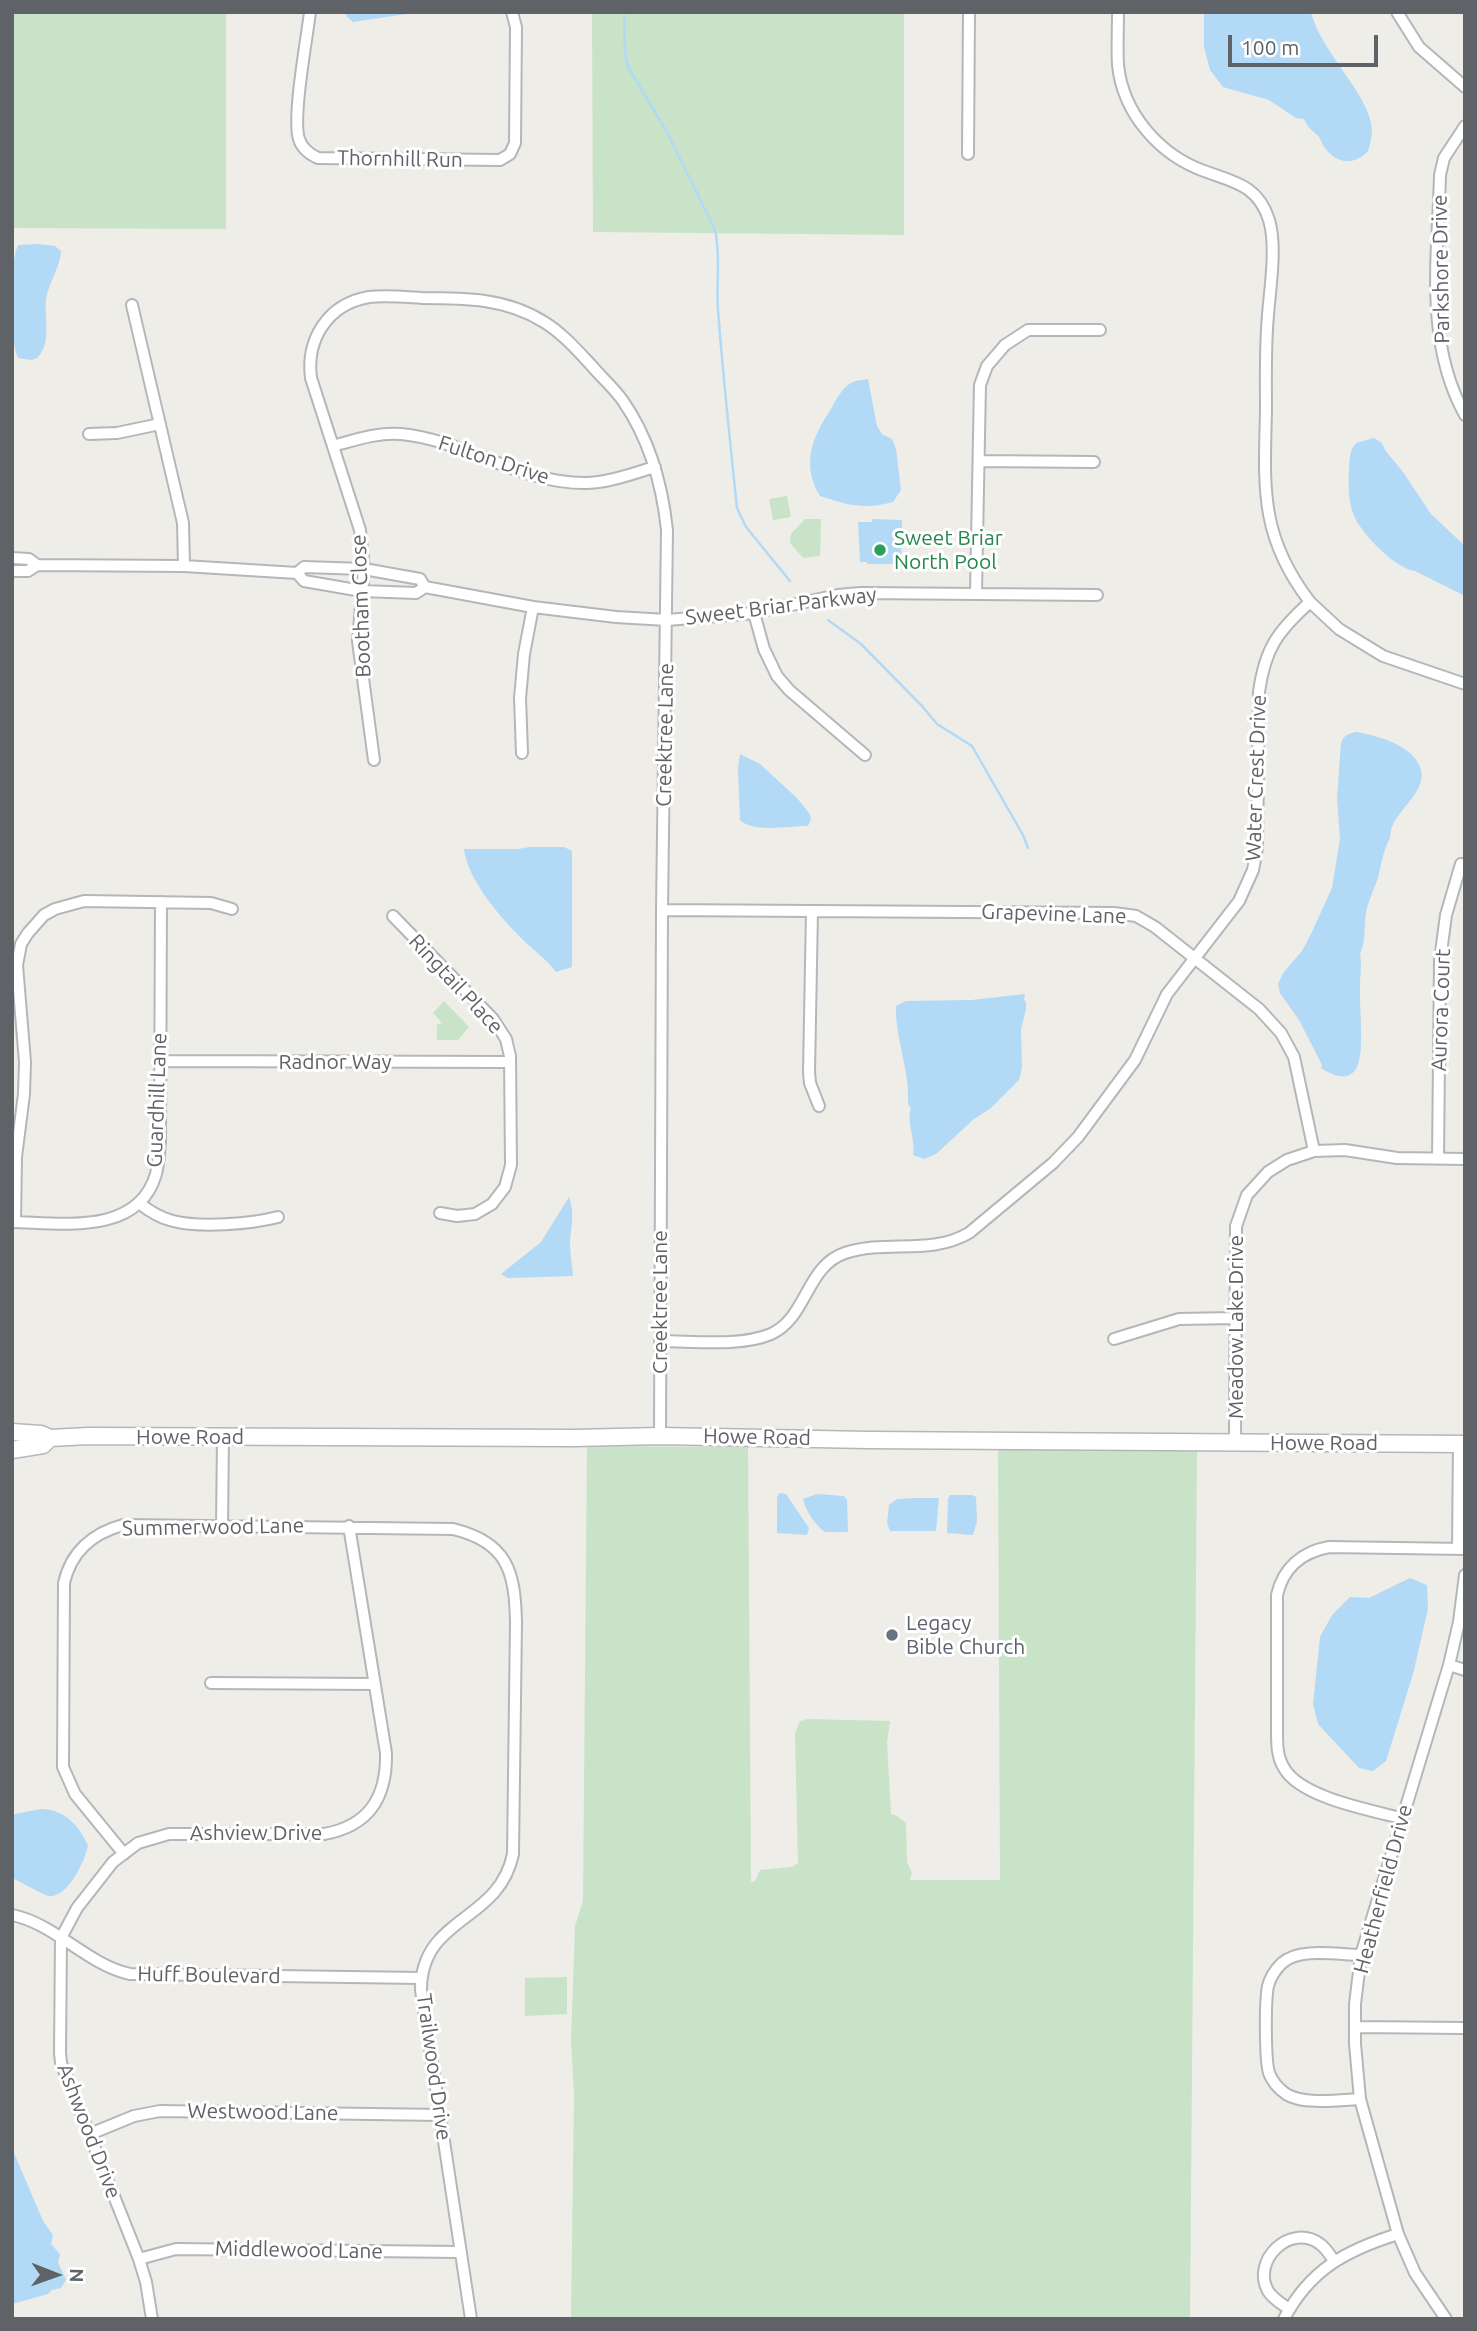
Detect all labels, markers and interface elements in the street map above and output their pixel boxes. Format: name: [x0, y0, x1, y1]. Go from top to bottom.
scale bar: [1232, 21, 1382, 65]
text: 100 m: [1241, 35, 1299, 59]
street label: Thornhill Run: [337, 145, 463, 173]
street label: Parkshore Drive: [1427, 194, 1455, 344]
street label: Fulton Drive: [435, 430, 553, 490]
place label: Sweet Briar North Pool: [894, 525, 1003, 575]
street label: Bootham Close: [346, 534, 376, 678]
marker: Sweet Briar North Pool: [872, 542, 888, 558]
street label: Sweet Briar Parkway: [684, 582, 878, 630]
street label: Creektree Lane: [651, 663, 679, 807]
street label: Water Crest Drive: [1241, 694, 1271, 862]
street label: Grapevine Lane: [981, 899, 1127, 929]
street label: Ringtail Place: [404, 929, 508, 1039]
street label: Aurora Court: [1426, 948, 1456, 1072]
street label: Guardhill Lane: [142, 1032, 172, 1168]
street label: Radnor Way: [278, 1049, 392, 1075]
street label: Creektree Lane: [647, 1230, 673, 1374]
street label: Meadow Lake Drive: [1223, 1235, 1249, 1419]
street label: Howe Road: [703, 1423, 811, 1451]
street label: Howe Road: [136, 1424, 244, 1450]
street label: Howe Road: [1270, 1430, 1378, 1456]
street label: Summerwood Lane: [122, 1513, 304, 1541]
place label: Legacy Bible Church: [906, 1610, 1025, 1660]
marker: Legacy Bible Church: [884, 1627, 900, 1643]
street label: Heatherfield Drive: [1348, 1802, 1418, 1976]
street label: Ashview Drive: [190, 1820, 322, 1846]
street label: Huff Boulevard: [137, 1961, 281, 1989]
street label: Trailwood Drive: [411, 1992, 457, 2142]
street label: Ashwood Drive: [52, 2060, 126, 2202]
street label: Westwood Lane: [187, 2098, 339, 2126]
street label: Middlewood Lane: [215, 2236, 383, 2264]
north arrow: [21, 2240, 91, 2310]
text: N: [66, 2268, 88, 2283]

